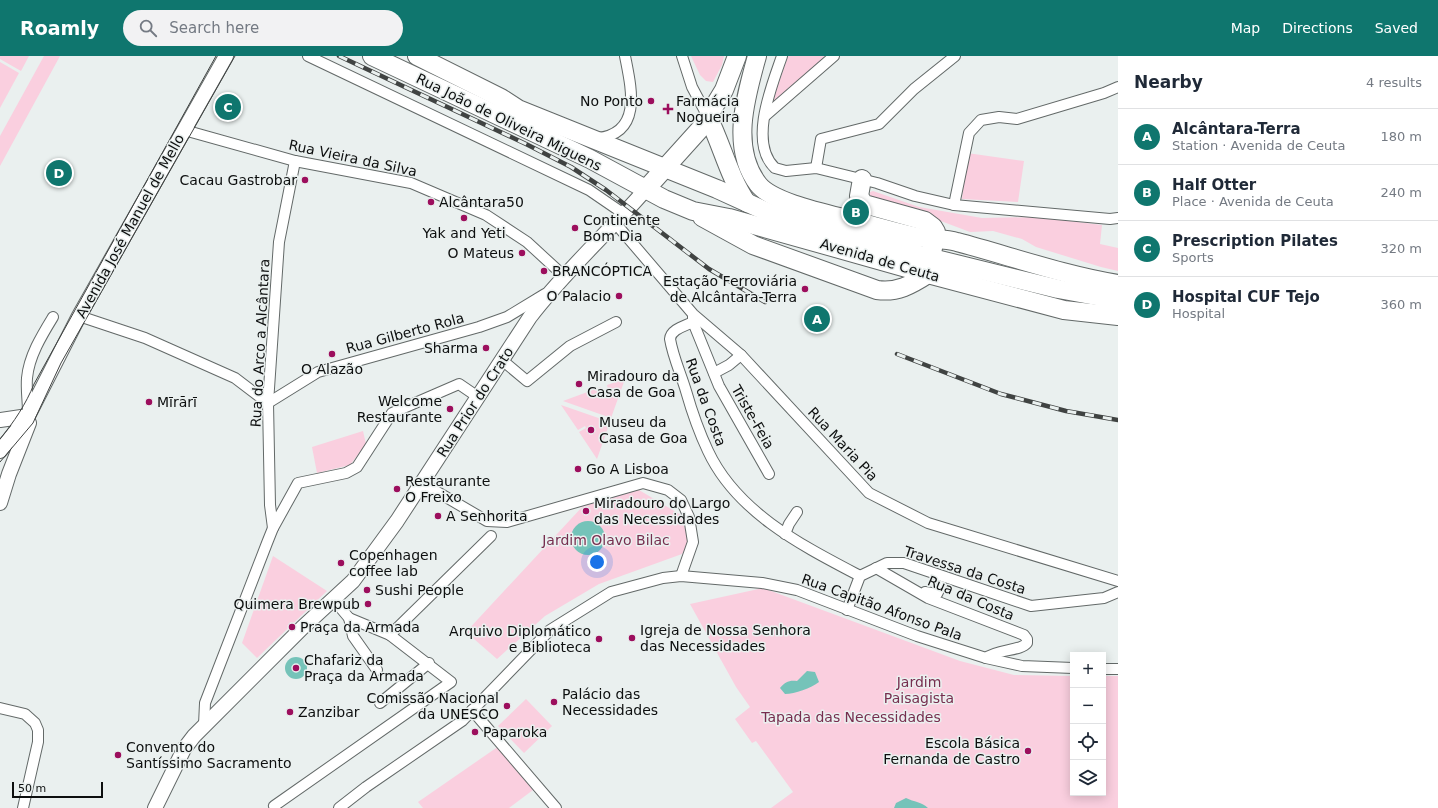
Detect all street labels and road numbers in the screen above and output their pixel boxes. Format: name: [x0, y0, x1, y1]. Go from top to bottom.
street label: Rua João de Oliveira Miguens: [414, 70, 604, 174]
street label: Avenida José Manuel de Mello: [73, 131, 187, 321]
street label: Rua Vieira da Silva: [287, 137, 419, 179]
street label: Avenida de Ceuta: [818, 235, 942, 285]
street label: Rua do Arco a Alcântara: [248, 258, 272, 428]
street label: Rua Gilberto Rola: [344, 310, 466, 356]
street label: Rua Prior do Crato: [434, 344, 516, 460]
street label: Rua da Costa: [683, 356, 729, 448]
street label: Triste-Feia: [728, 381, 778, 452]
street label: Rua Maria Pia: [805, 404, 881, 484]
street label: Travessa da Costa: [901, 542, 1028, 597]
street label: Rua Capitão Afonso Pala: [799, 570, 965, 644]
street label: Rua da Costa: [925, 573, 1017, 623]

